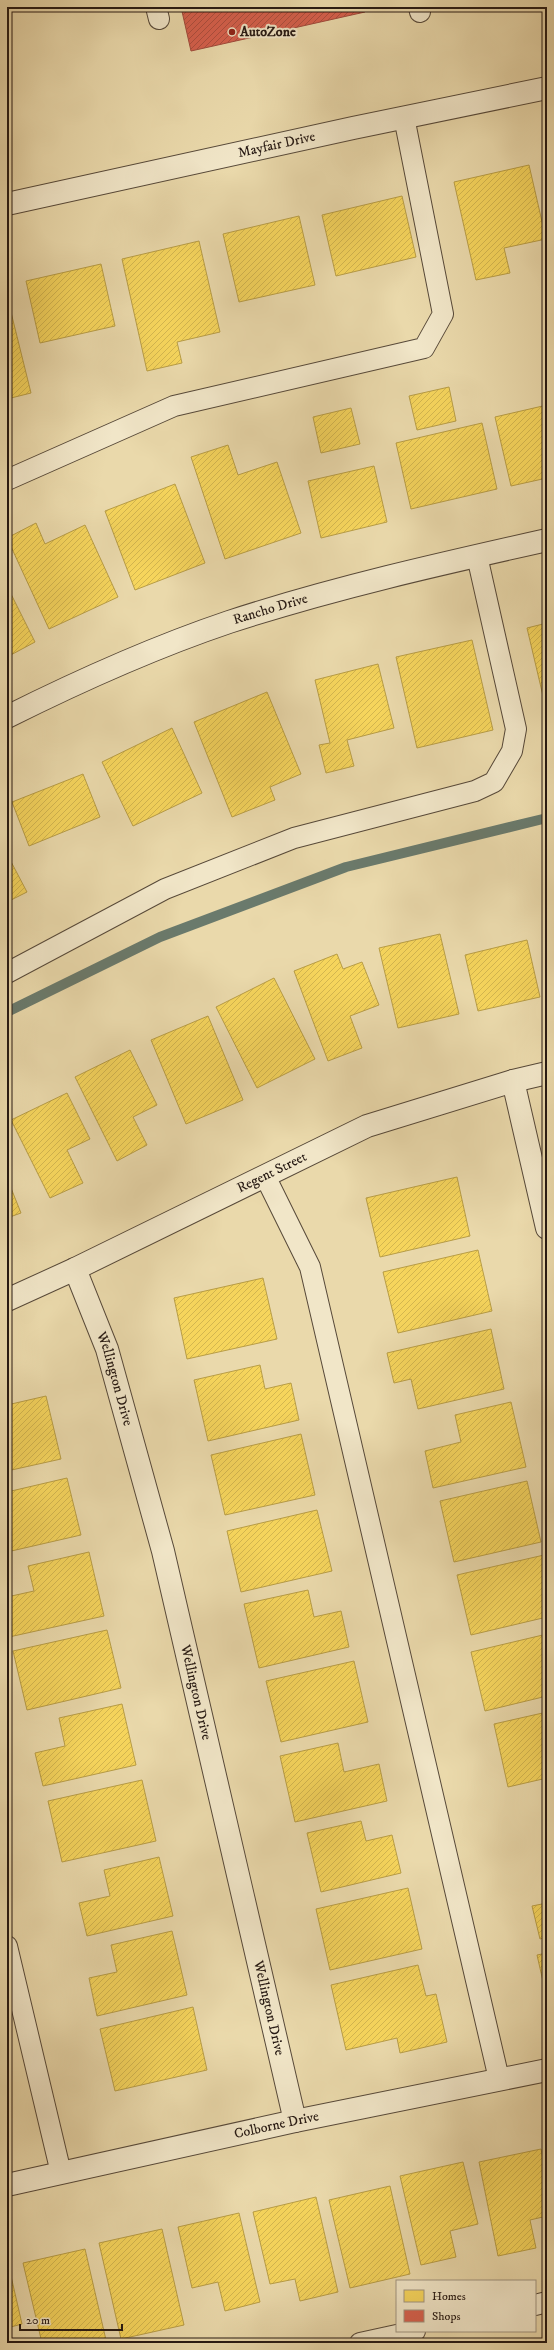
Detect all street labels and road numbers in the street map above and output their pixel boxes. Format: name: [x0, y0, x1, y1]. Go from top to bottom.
street label: Mayfair Drive: [236, 128, 317, 162]
street label: Rancho Drive: [231, 590, 310, 629]
street label: Regent Street: [234, 1148, 310, 1197]
street label: Wellington Drive: [92, 1328, 137, 1428]
street label: Wellington Drive: [176, 1642, 216, 1742]
street label: Wellington Drive: [249, 1958, 289, 2058]
street label: Colborne Drive: [232, 2107, 321, 2143]

